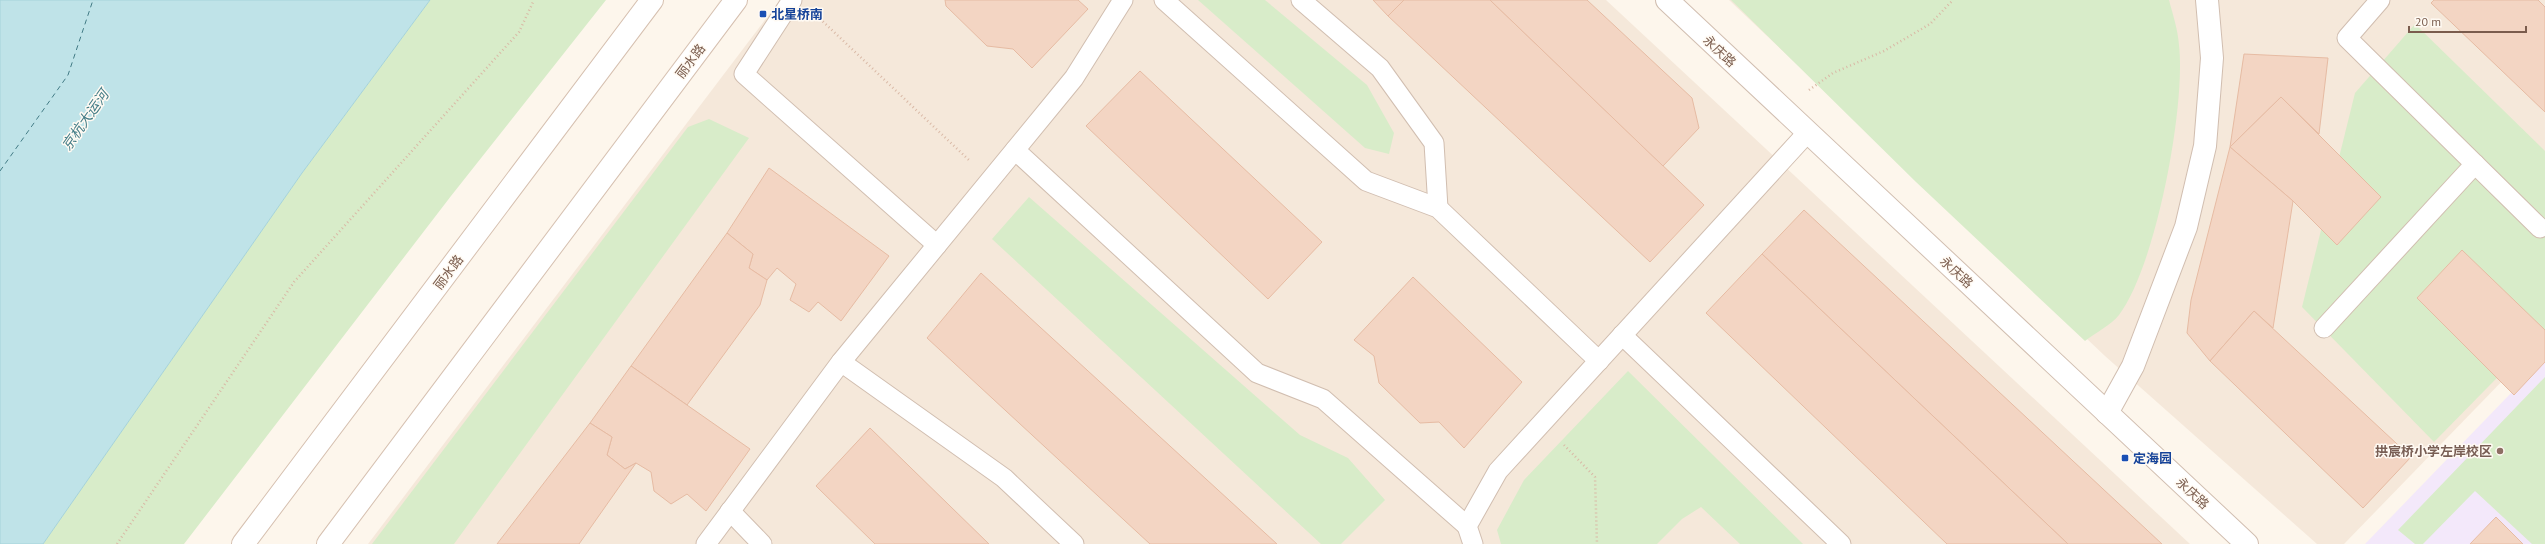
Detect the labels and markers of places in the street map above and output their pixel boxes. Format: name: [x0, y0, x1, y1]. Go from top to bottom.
place label: 北星桥南: [771, 6, 823, 23]
marker: 北星桥南: [758, 9, 768, 19]
place label: 拱宸桥小学左岸校区: [2375, 443, 2492, 460]
marker: 拱宸桥小学左岸校区: [2495, 446, 2505, 456]
place label: 定海园: [2133, 450, 2172, 467]
marker: 定海园: [2120, 453, 2130, 463]

